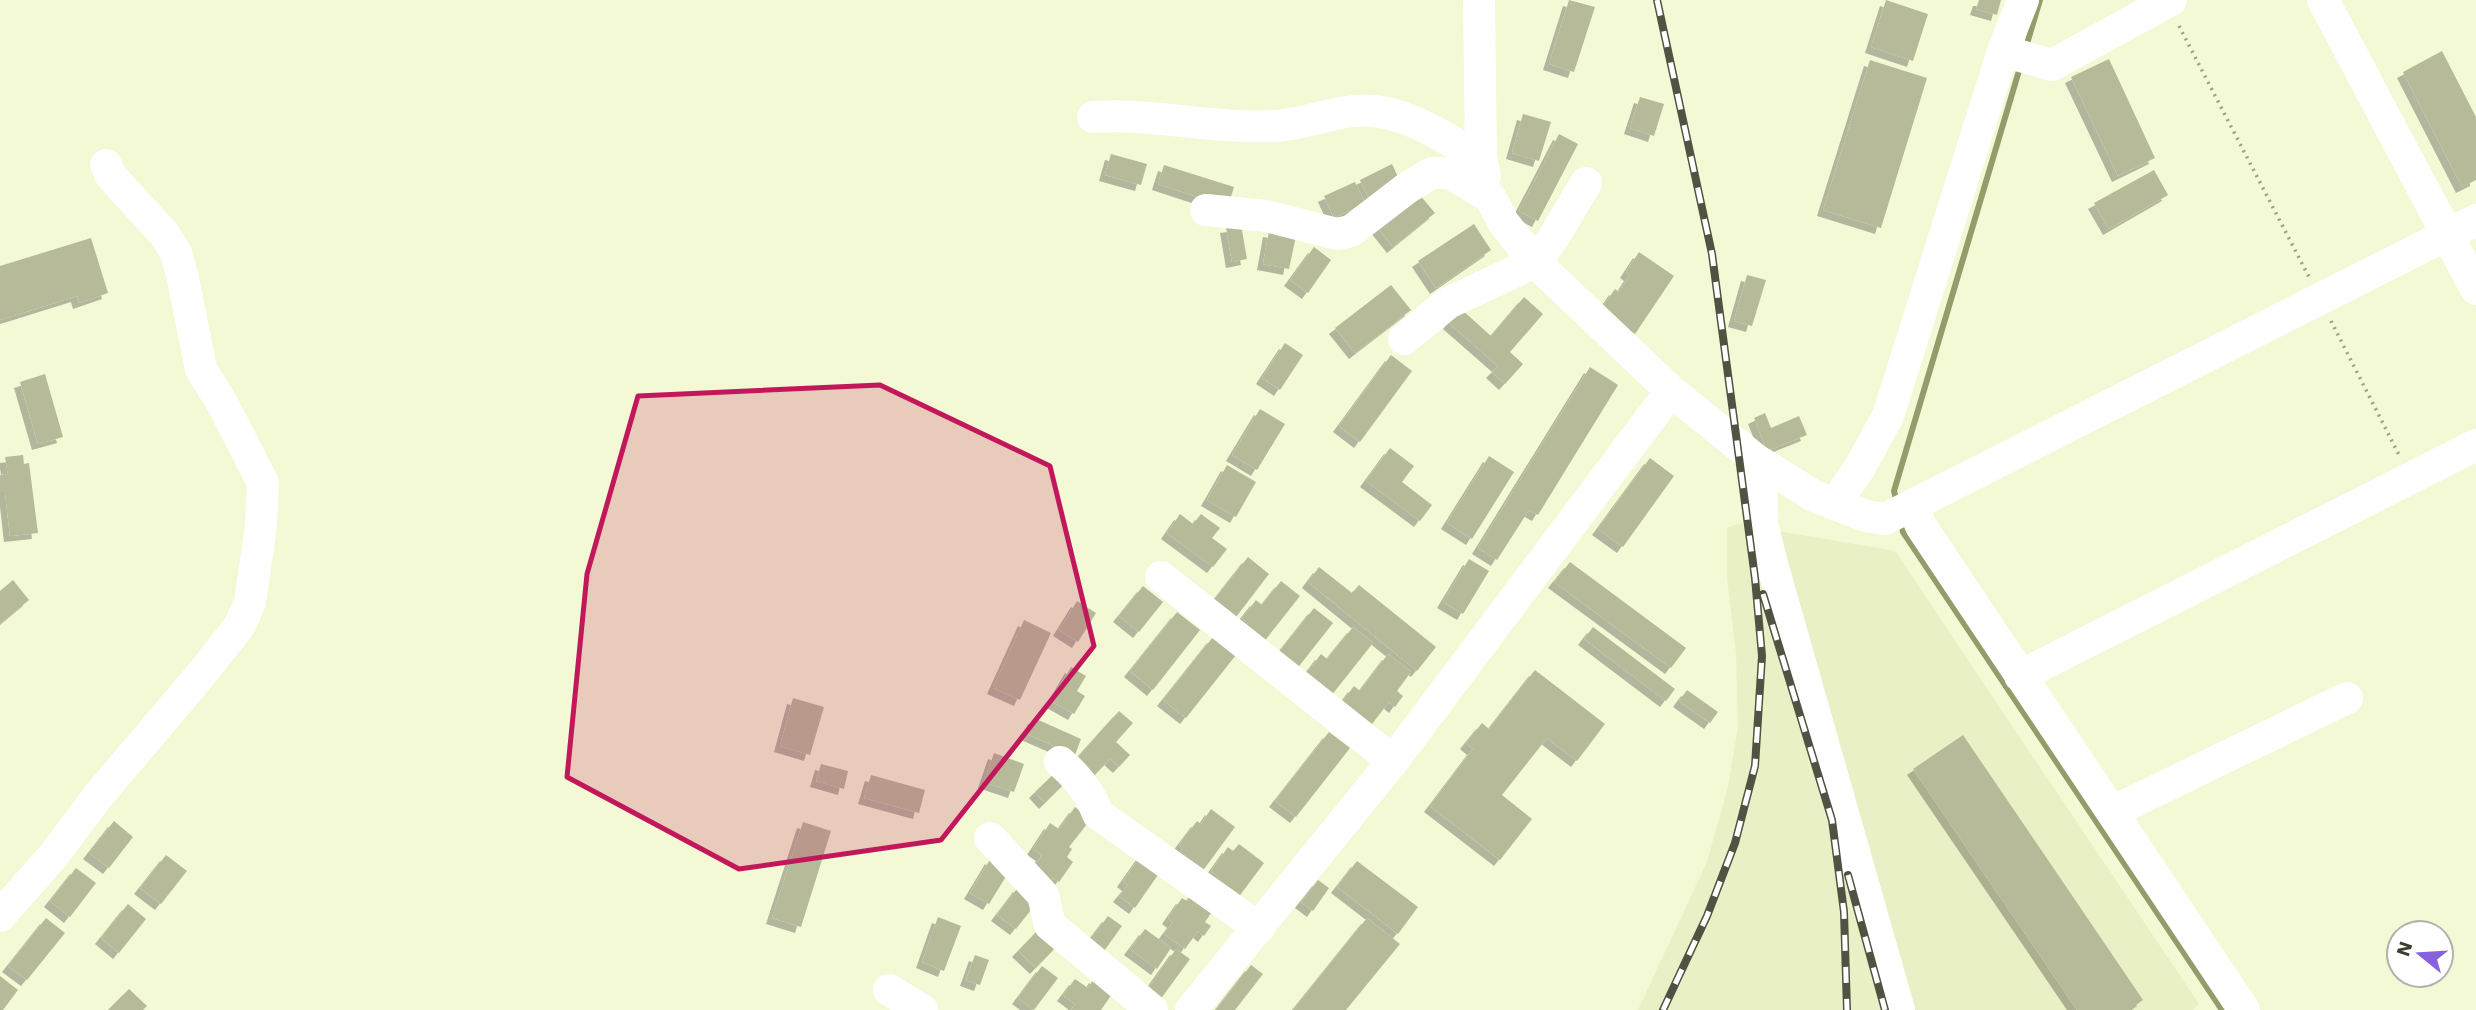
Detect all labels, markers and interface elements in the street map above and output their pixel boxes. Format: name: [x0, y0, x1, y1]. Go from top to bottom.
north arrow: [2385, 919, 2455, 989]
text: N: [2391, 939, 2417, 959]

